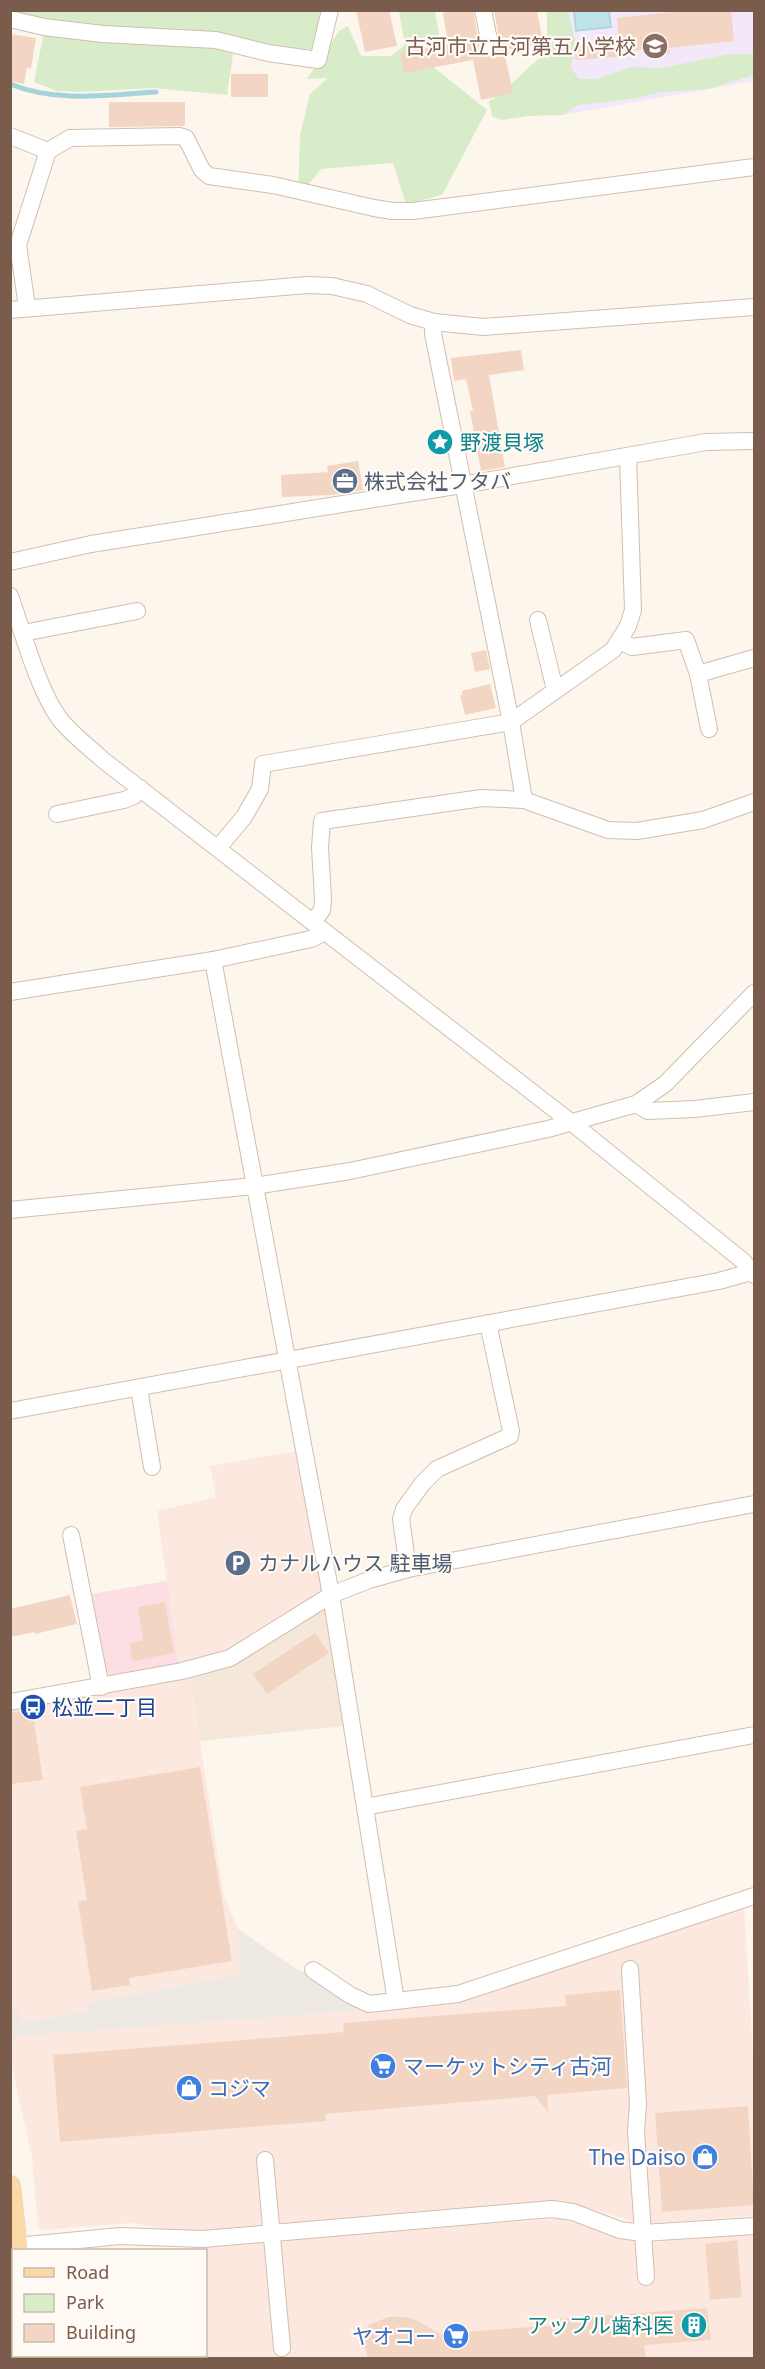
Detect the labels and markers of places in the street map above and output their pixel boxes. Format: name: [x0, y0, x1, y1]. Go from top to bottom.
school or university icon: 古河市立古河第五小学校: [640, 31, 670, 61]
place label: 古河市立古河第五小学校: [405, 32, 636, 60]
place icon: 野渡貝塚: [425, 427, 455, 457]
place label: 野渡貝塚: [460, 428, 544, 456]
office icon: 株式会社フタバ: [330, 466, 360, 496]
place label: 株式会社フタバ: [364, 467, 511, 495]
parking icon: カナルハウス 駐車場: [223, 1548, 253, 1578]
place label: カナルハウス 駐車場: [258, 1549, 452, 1577]
bus stop icon: 松並二丁目: [18, 1692, 48, 1722]
place label: 松並二丁目: [52, 1693, 157, 1721]
supermarket icon: マーケットシティ古河: [368, 2051, 398, 2081]
place label: マーケットシティ古河: [403, 2052, 612, 2080]
shop icon: コジマ: [174, 2073, 204, 2103]
place label: コジマ: [208, 2074, 271, 2102]
shop icon: The Daiso: [690, 2142, 720, 2172]
place label: The Daiso: [589, 2143, 686, 2171]
building icon: アップル歯科医: [679, 2310, 709, 2340]
place label: アップル歯科医: [527, 2311, 674, 2339]
supermarket icon: ヤオコー: [441, 2321, 471, 2351]
place label: ヤオコー: [352, 2322, 436, 2350]

